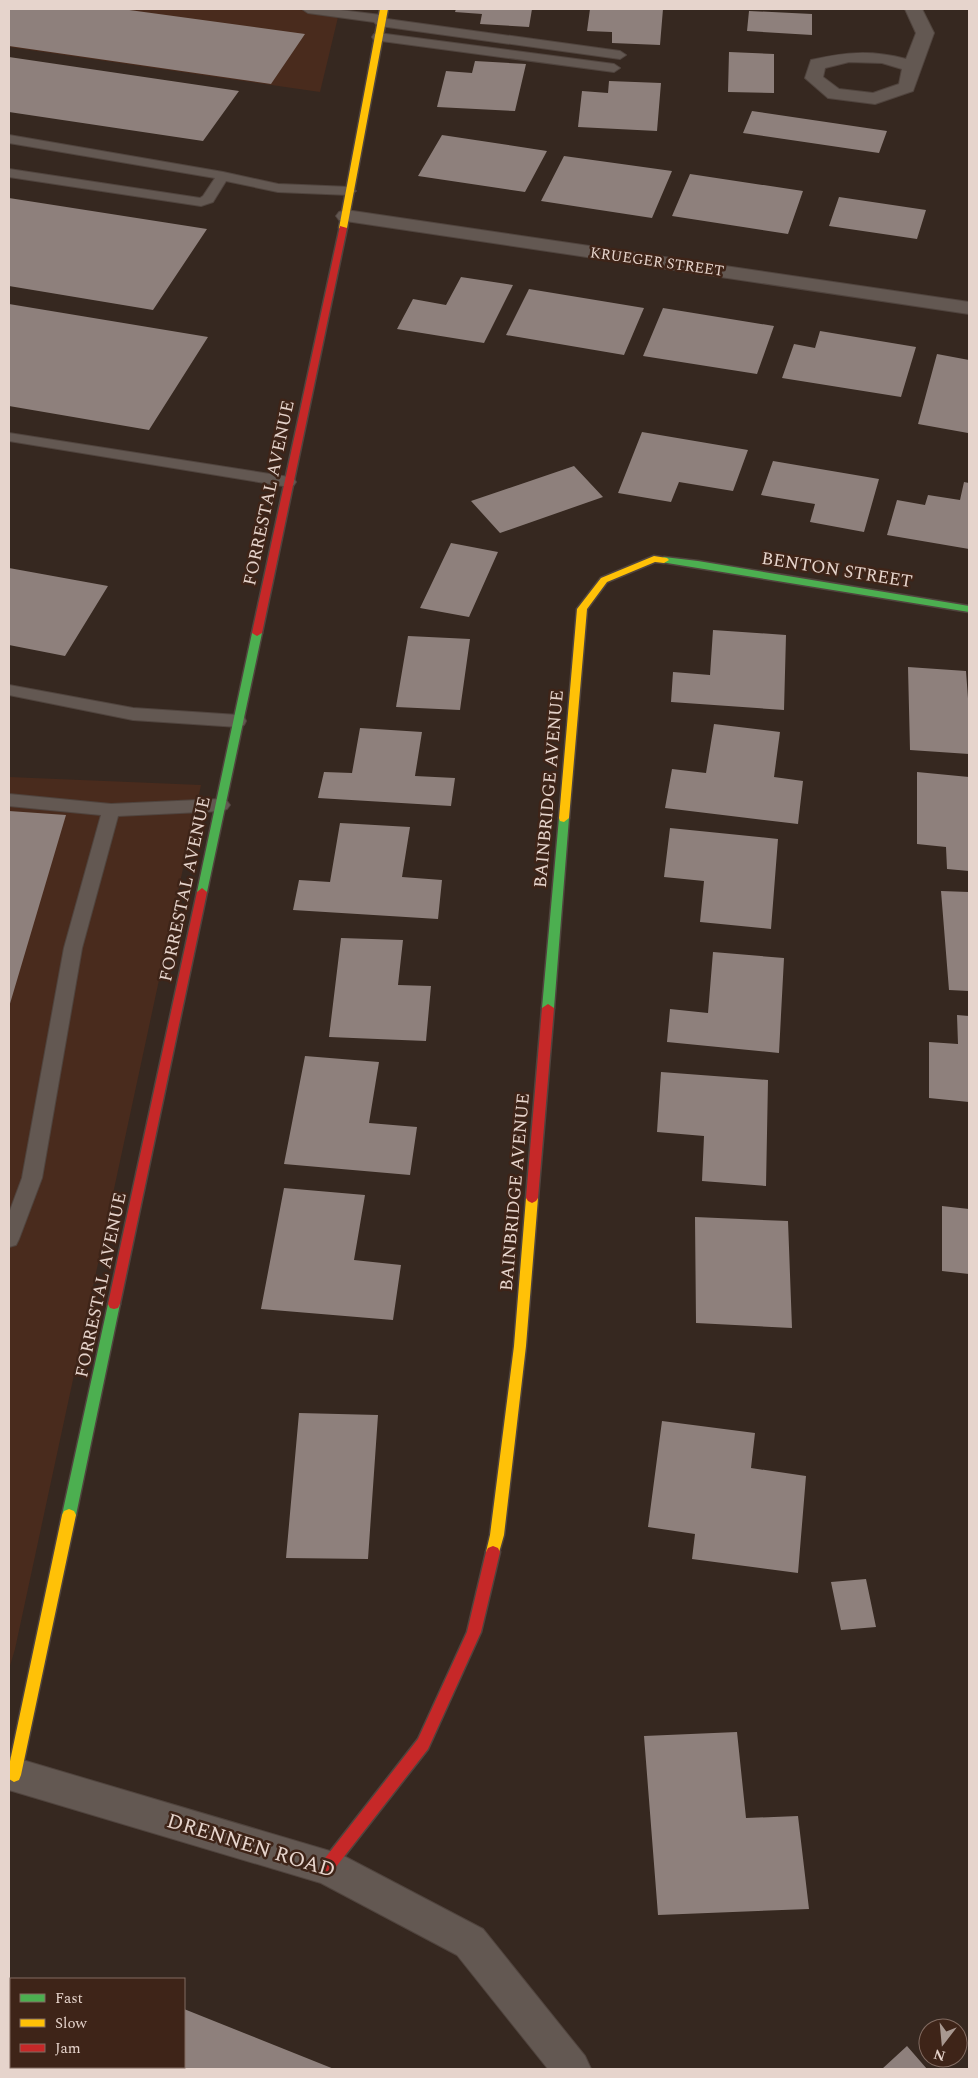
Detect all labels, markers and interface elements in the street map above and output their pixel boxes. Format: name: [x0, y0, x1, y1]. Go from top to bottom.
street label: KRUEGER STREET: [589, 241, 725, 283]
street label: FORRESTAL AVENUE: [236, 398, 302, 588]
street label: BENTON STREET: [759, 545, 915, 595]
street label: BAINBRIDGE AVENUE: [527, 689, 571, 889]
street label: FORRESTAL AVENUE: [152, 794, 218, 984]
street label: BAINBRIDGE AVENUE: [493, 1092, 537, 1292]
street label: FORRESTAL AVENUE: [68, 1190, 134, 1380]
street label: DRENNEN ROAD: [163, 1805, 339, 1887]
legend: [10, 1978, 185, 2068]
text: Fast: [55, 1987, 83, 2010]
text: Slow: [55, 2012, 87, 2035]
north arrow: [918, 2018, 968, 2068]
text: Jam: [55, 2037, 81, 2060]
text: N: [931, 2043, 948, 2067]

